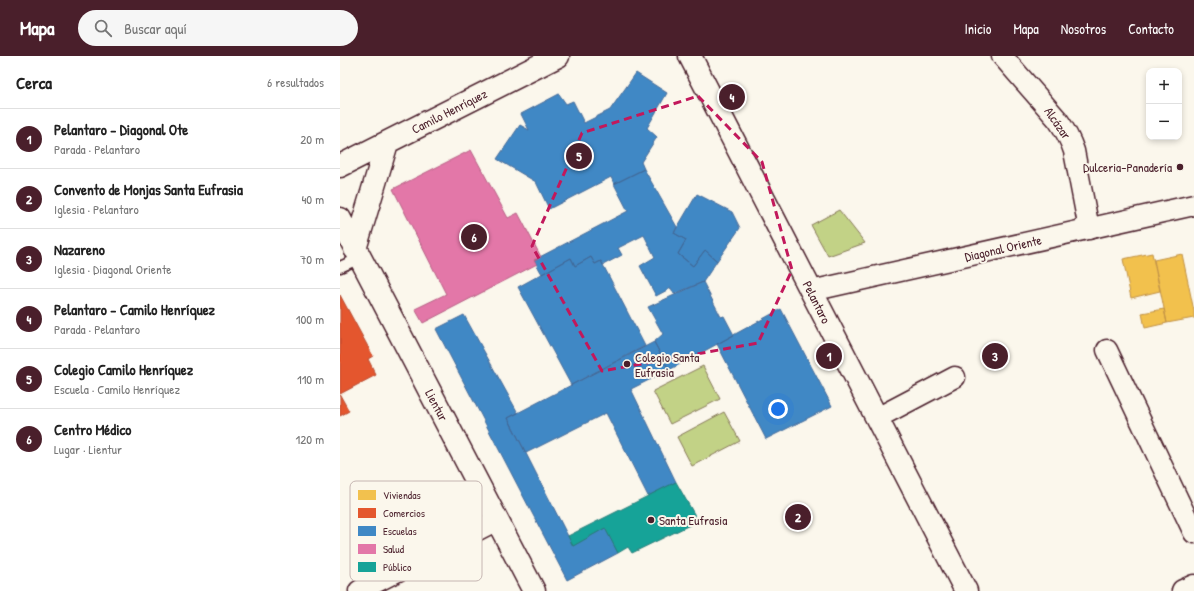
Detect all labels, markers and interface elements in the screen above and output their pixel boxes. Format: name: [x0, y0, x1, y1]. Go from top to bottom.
search box: [78, 10, 358, 46]
text: Mapa: [20, 15, 54, 41]
icon: search: [92, 17, 114, 39]
text: Buscar aquí: [124, 18, 187, 39]
text: Inicio: [965, 19, 991, 38]
text: Mapa: [1013, 19, 1039, 38]
text: Nosotros: [1061, 19, 1106, 38]
text: Contacto: [1128, 19, 1174, 38]
map controls: [1146, 68, 1182, 140]
button: +: [1146, 68, 1182, 104]
text: Cerca: [16, 71, 52, 94]
text: 6 resultados: [267, 73, 324, 91]
pin: 4: [719, 82, 745, 112]
street label: Camilo Henríquez: [408, 84, 490, 138]
street label: Alcázar: [1040, 103, 1076, 143]
button: −: [1146, 104, 1182, 140]
text: Pelantaro - Diagonal Ote: [54, 119, 188, 140]
text: 1: [27, 130, 31, 148]
text: 20 m: [300, 130, 324, 148]
text: Parada · Pelantaro: [54, 140, 140, 158]
pin: 5: [566, 141, 592, 171]
place label: Dulceria-Panadería: [1083, 158, 1172, 176]
marker: Dulceria-Panadería: [1175, 162, 1185, 172]
text: Convento de Monjas Santa Eufrasia: [54, 179, 243, 200]
text: 2: [26, 190, 32, 208]
text: 40 m: [301, 190, 324, 208]
text: Iglesia · Pelantaro: [54, 200, 139, 218]
pin: 6: [461, 222, 487, 252]
street label: Diagonal Oriente: [963, 230, 1043, 266]
text: Nazareno: [54, 239, 105, 260]
text: 3: [26, 250, 32, 268]
text: 70 m: [300, 250, 324, 268]
text: Iglesia · Diagonal Oriente: [54, 260, 172, 278]
street label: Pelantaro: [799, 278, 835, 326]
text: Pelantaro - Camilo Henríquez: [54, 299, 215, 320]
text: 4: [27, 310, 31, 328]
text: 100 m: [296, 310, 324, 328]
text: Parada · Pelantaro: [54, 320, 140, 338]
pin: 1: [816, 341, 842, 371]
pin: 3: [982, 341, 1008, 371]
place label: Colegio Santa Eufrasia: [635, 348, 699, 381]
text: Colegio Camilo Henríquez: [54, 359, 193, 380]
marker: Colegio Santa Eufrasia: [622, 359, 632, 369]
text: 5: [26, 370, 32, 388]
text: 110 m: [297, 370, 324, 388]
text: Escuela · Camilo Henríquez: [54, 380, 180, 398]
street label: Lientur: [421, 386, 453, 424]
your location: [768, 399, 788, 419]
text: Centro Médico: [54, 419, 131, 440]
text: 6: [26, 430, 32, 448]
text: 120 m: [296, 430, 324, 448]
text: Lugar · Lientur: [54, 440, 122, 458]
legend: [350, 481, 482, 581]
text: Viviendas: [383, 488, 421, 502]
pin: 2: [785, 502, 811, 532]
text: Comercios: [383, 506, 425, 520]
place label: Santa Eufrasia: [659, 511, 727, 529]
marker: Santa Eufrasia: [646, 515, 656, 525]
text: Escuelas: [383, 524, 417, 538]
text: Salud: [383, 542, 405, 556]
text: Público: [383, 560, 412, 574]

